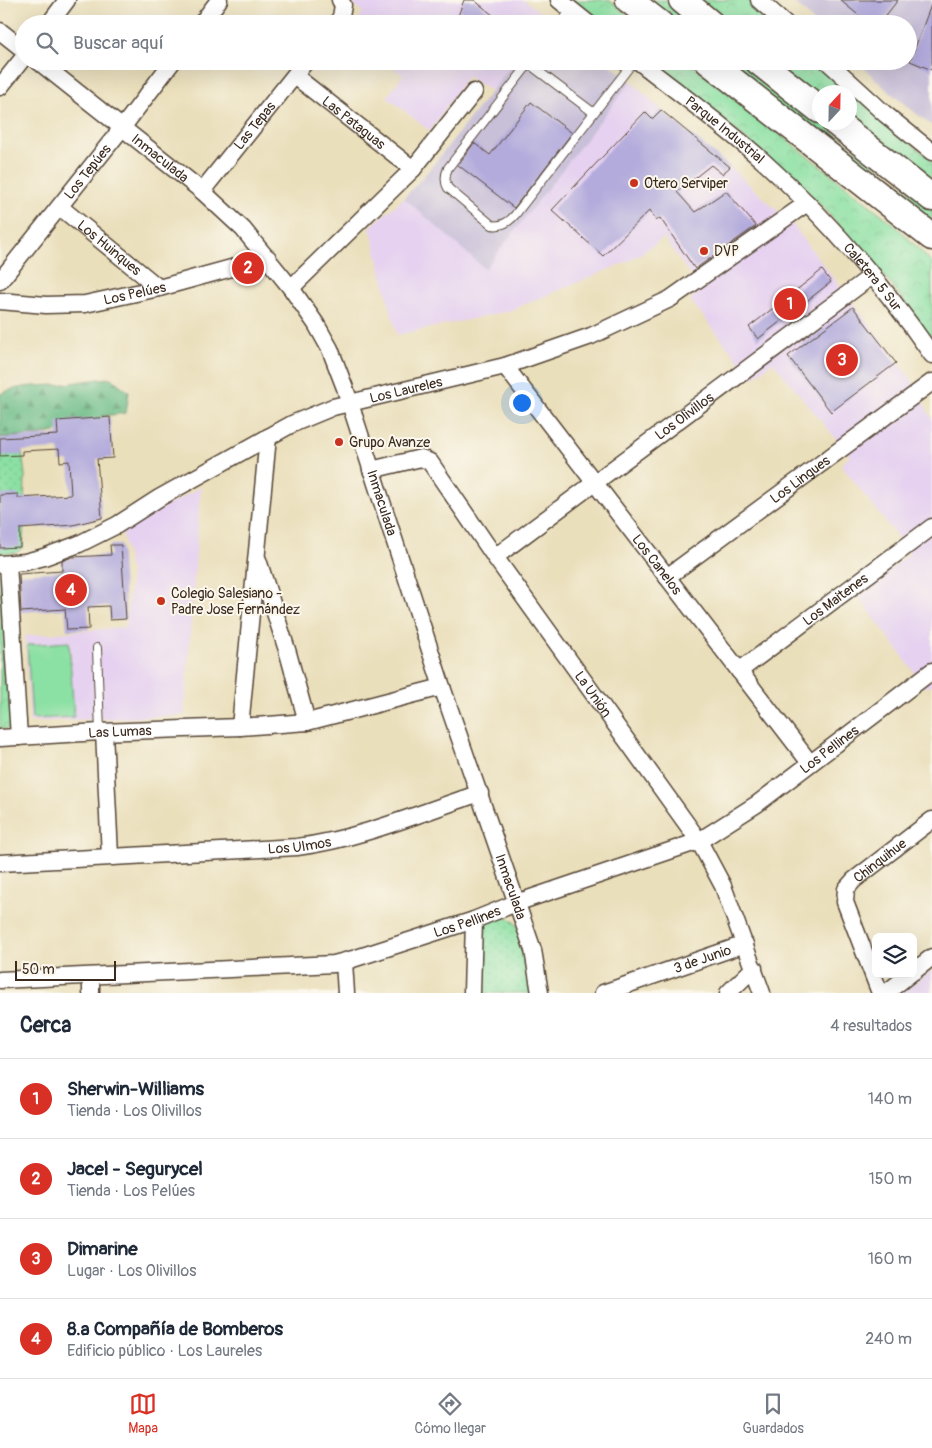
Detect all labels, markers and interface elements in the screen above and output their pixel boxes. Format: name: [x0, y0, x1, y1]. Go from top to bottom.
search box: [15, 15, 917, 70]
icon: search: [33, 29, 61, 57]
text: Buscar aquí: [73, 31, 164, 55]
north arrow: [812, 85, 857, 130]
street label: Las Pataguas: [318, 93, 389, 153]
street label: Parque Industrial: [682, 93, 768, 167]
street label: Las Tepas: [230, 98, 280, 153]
street label: Inmaculada: [128, 130, 192, 186]
street label: Los Tepúes: [61, 140, 115, 203]
place label: Otero Serviper: [644, 175, 728, 192]
marker: Otero Serviper: [628, 177, 640, 189]
street label: Los Huinques: [74, 217, 145, 280]
street label: Caletera 5 Sur: [840, 239, 905, 315]
place label: DVP: [714, 243, 739, 260]
marker: DVP: [698, 245, 710, 257]
pin: 2: [232, 249, 264, 287]
street label: Los Pelúes: [102, 278, 169, 309]
pin: 1: [774, 285, 806, 323]
pin: 3: [826, 341, 858, 379]
street label: Los Laureles: [368, 373, 445, 407]
street label: Los Olivillos: [652, 388, 718, 444]
your location: [509, 390, 535, 416]
place label: Grupo Avanze: [349, 434, 430, 451]
marker: Grupo Avanze: [333, 436, 345, 448]
street label: Los Lingues: [767, 452, 834, 507]
street label: Inmaculada: [363, 468, 400, 538]
street label: Los Canelos: [628, 531, 686, 599]
street label: Los Maitenes: [799, 569, 872, 630]
pin: 4: [55, 571, 87, 609]
place label: Colegio Salesiano - Padre Jose Fernández: [171, 585, 300, 618]
marker: Colegio Salesiano - Padre Jose Fernández: [155, 595, 167, 607]
street label: La Unión: [571, 668, 615, 721]
street label: Los Pellines: [797, 721, 863, 777]
street label: Las Lumas: [88, 722, 153, 742]
street label: Los Ulmos: [267, 833, 333, 858]
street label: Chinquihue: [850, 835, 910, 886]
street label: Inmaculada: [491, 852, 530, 922]
street label: Los Pellines: [432, 902, 504, 941]
map controls: [872, 933, 917, 978]
button: layers: [872, 933, 917, 978]
street label: 3 de Junio: [672, 941, 734, 977]
scale bar: [15, 958, 116, 981]
text: 50 m: [22, 961, 55, 978]
text: Cerca: [20, 1012, 71, 1039]
text: 4 resultados: [830, 1016, 912, 1036]
text: Sherwin-Williams: [67, 1077, 204, 1101]
text: 1: [33, 1089, 39, 1109]
text: 140 m: [868, 1089, 912, 1109]
text: Tienda · Los Olivillos: [67, 1101, 202, 1121]
text: Jacel - Segurycel: [67, 1157, 203, 1181]
text: 2: [32, 1169, 40, 1189]
text: 150 m: [868, 1169, 912, 1189]
text: Tienda · Los Pelúes: [67, 1181, 195, 1201]
text: Dimarine: [67, 1237, 138, 1261]
text: 3: [32, 1249, 40, 1269]
text: 160 m: [868, 1249, 912, 1269]
text: Lugar · Los Olivillos: [67, 1261, 196, 1281]
text: 8.ª Compañía de Bomberos: [67, 1317, 283, 1341]
text: 4: [31, 1329, 41, 1349]
text: 240 m: [865, 1329, 912, 1349]
text: Edificio público · Los Laureles: [67, 1341, 262, 1361]
tab: Mapa: [128, 1390, 158, 1437]
tab: Cómo llegar: [415, 1390, 486, 1437]
tab: Guardados: [742, 1390, 804, 1437]

